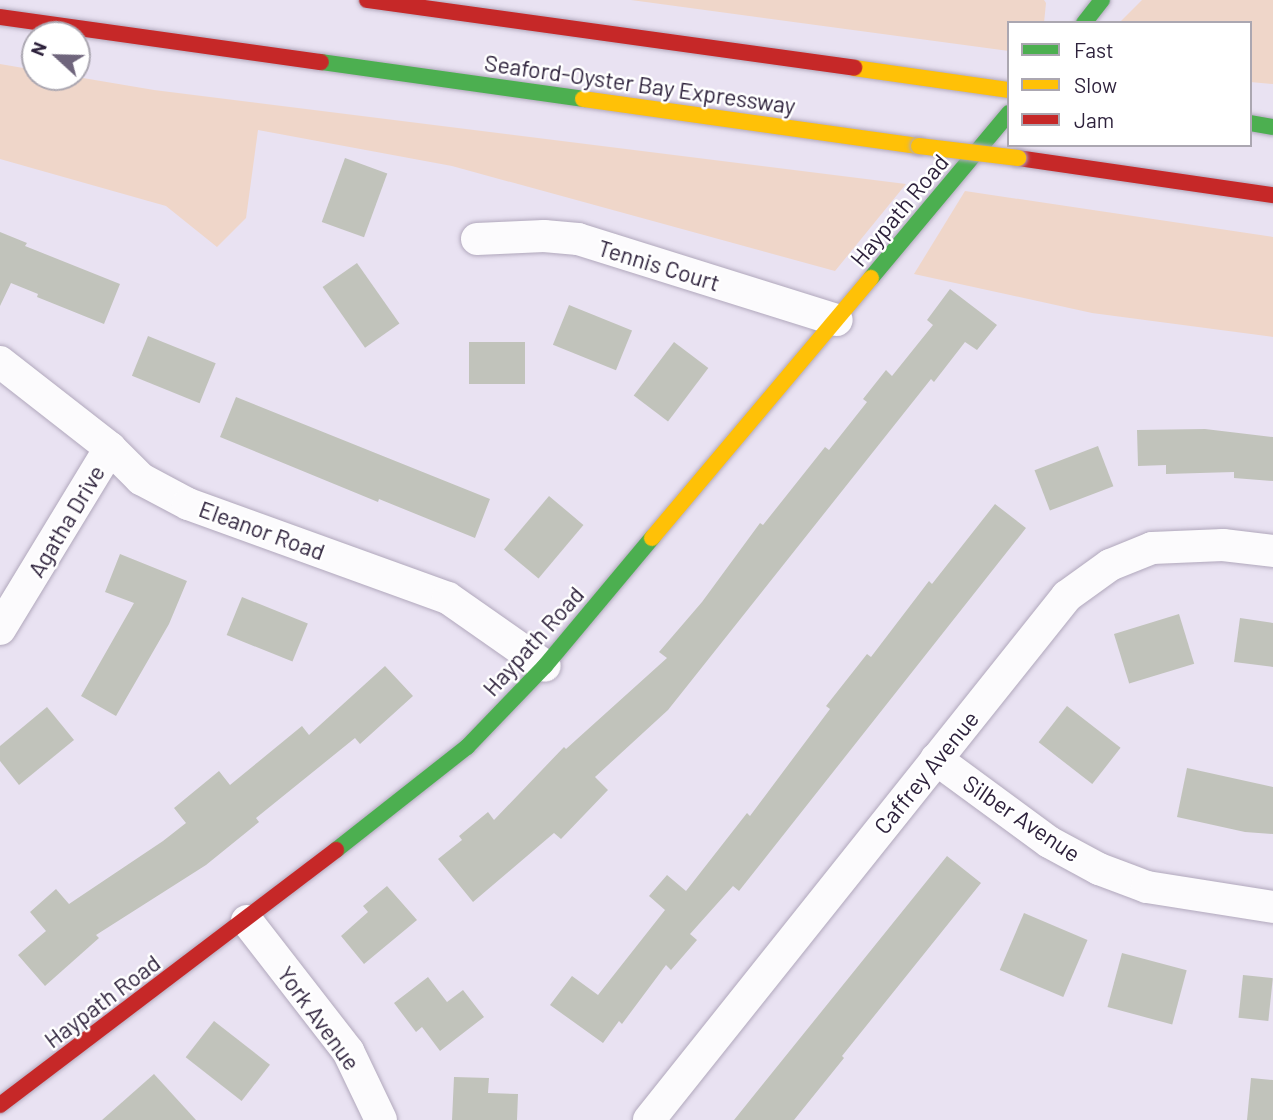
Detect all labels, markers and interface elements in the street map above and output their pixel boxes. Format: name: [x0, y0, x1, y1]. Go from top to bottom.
north arrow: [21, 21, 91, 91]
legend: [1007, 21, 1252, 147]
text: Fast: [1074, 37, 1114, 62]
text: N: [25, 39, 51, 59]
street label: Seaford-Oyster Bay Expressway: [483, 48, 797, 120]
text: Slow: [1074, 72, 1117, 97]
text: Jam: [1074, 107, 1114, 132]
street label: Haypath Road: [844, 148, 954, 272]
street label: Tennis Court: [595, 233, 723, 297]
street label: Agatha Drive: [22, 460, 110, 582]
street label: Eleanor Road: [195, 495, 329, 565]
street label: Haypath Road: [477, 581, 589, 701]
street label: Caffrey Avenue: [868, 705, 984, 839]
street label: Silber Avenue: [958, 769, 1086, 867]
street label: Haypath Road: [39, 949, 165, 1053]
street label: York Avenue: [272, 961, 366, 1075]

